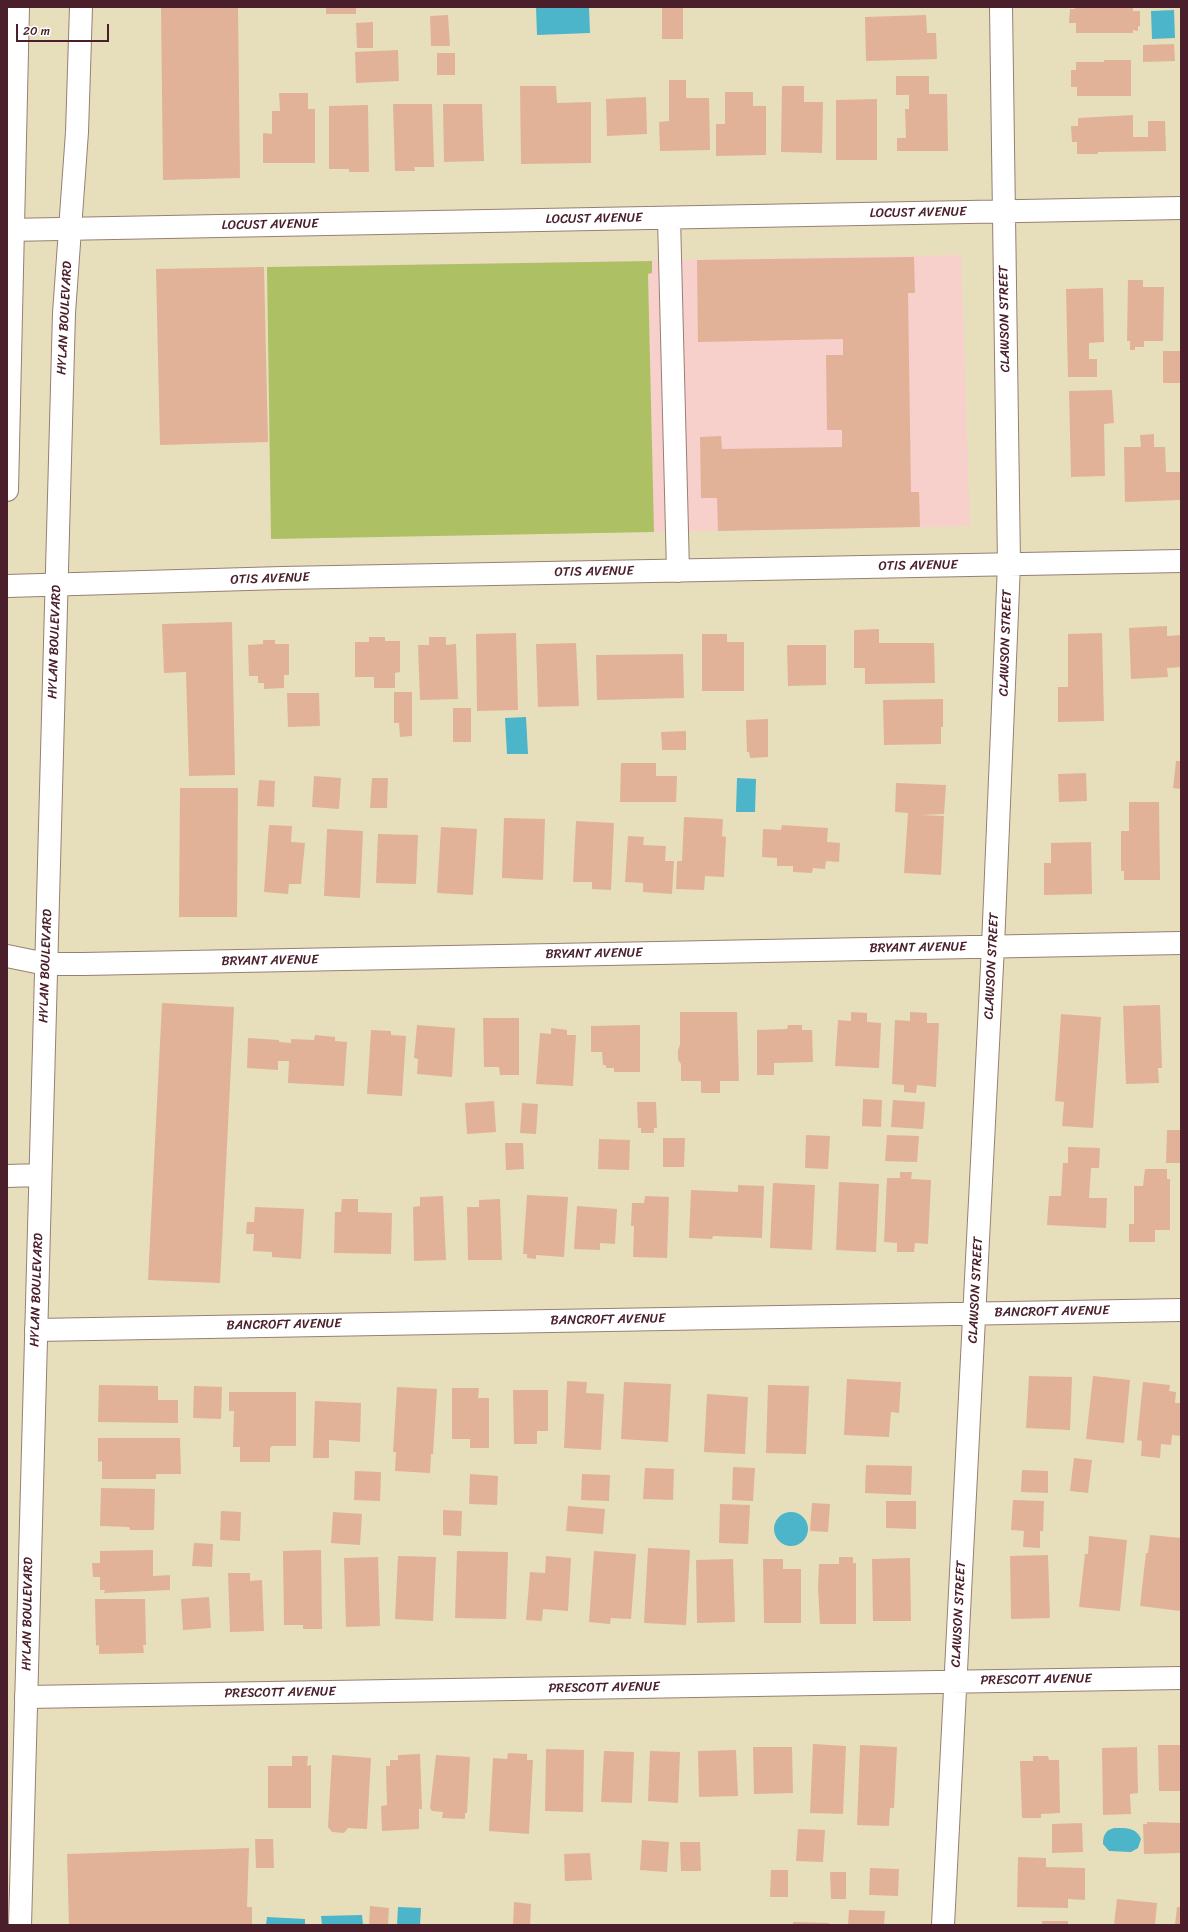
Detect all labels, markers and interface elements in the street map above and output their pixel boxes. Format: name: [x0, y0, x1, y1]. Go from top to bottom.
scale bar: [18, 16, 111, 42]
text: 20 m: [23, 20, 50, 42]
street label: LOCUST AVENUE: [870, 204, 966, 222]
street label: LOCUST AVENUE: [546, 210, 642, 228]
street label: LOCUST AVENUE: [222, 216, 318, 234]
street label: HYLAN BOULEVARD: [54, 261, 76, 375]
street label: CLAWSON STREET: [996, 266, 1014, 372]
street label: OTIS AVENUE: [878, 558, 958, 574]
street label: OTIS AVENUE: [554, 564, 634, 580]
street label: OTIS AVENUE: [230, 570, 310, 588]
street label: HYLAN BOULEVARD: [45, 585, 65, 699]
street label: CLAWSON STREET: [996, 589, 1016, 697]
street label: HYLAN BOULEVARD: [36, 909, 56, 1023]
street label: CLAWSON STREET: [981, 912, 1003, 1020]
street label: BRYANT AVENUE: [869, 939, 967, 957]
street label: BRYANT AVENUE: [545, 945, 643, 963]
street label: BRYANT AVENUE: [221, 952, 319, 970]
street label: HYLAN BOULEVARD: [27, 1233, 47, 1347]
street label: CLAWSON STREET: [965, 1236, 987, 1344]
street label: BANCROFT AVENUE: [994, 1303, 1110, 1321]
street label: BANCROFT AVENUE: [550, 1311, 666, 1329]
street label: BANCROFT AVENUE: [226, 1316, 342, 1334]
street label: HYLAN BOULEVARD: [19, 1557, 37, 1671]
street label: CLAWSON STREET: [948, 1560, 970, 1668]
street label: PRESCOTT AVENUE: [980, 1671, 1092, 1689]
street label: PRESCOTT AVENUE: [548, 1679, 660, 1697]
street label: PRESCOTT AVENUE: [224, 1684, 336, 1702]

